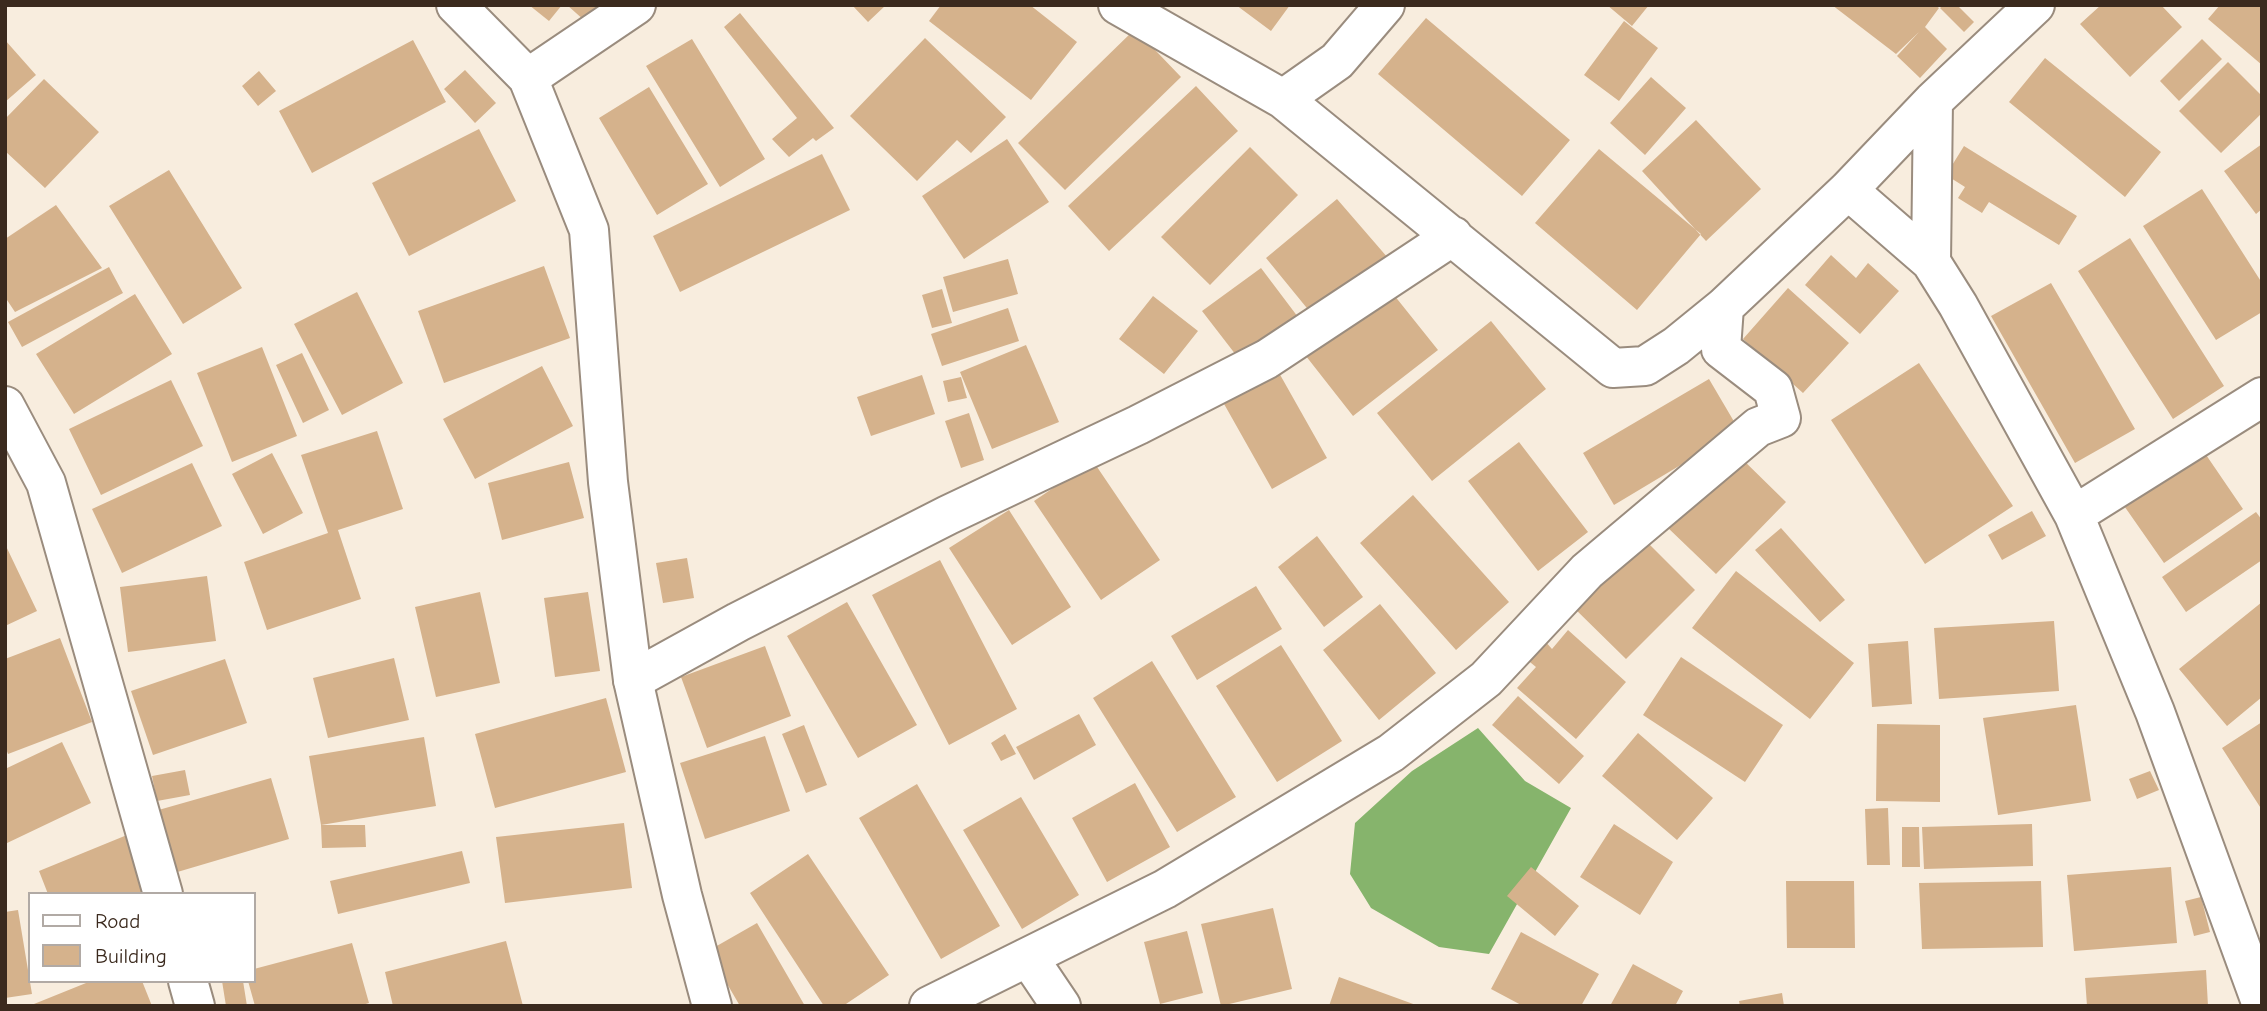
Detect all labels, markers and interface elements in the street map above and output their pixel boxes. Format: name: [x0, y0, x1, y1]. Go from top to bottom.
legend: [28, 892, 256, 983]
text: Road: [95, 909, 140, 933]
text: Building: [95, 944, 167, 968]

